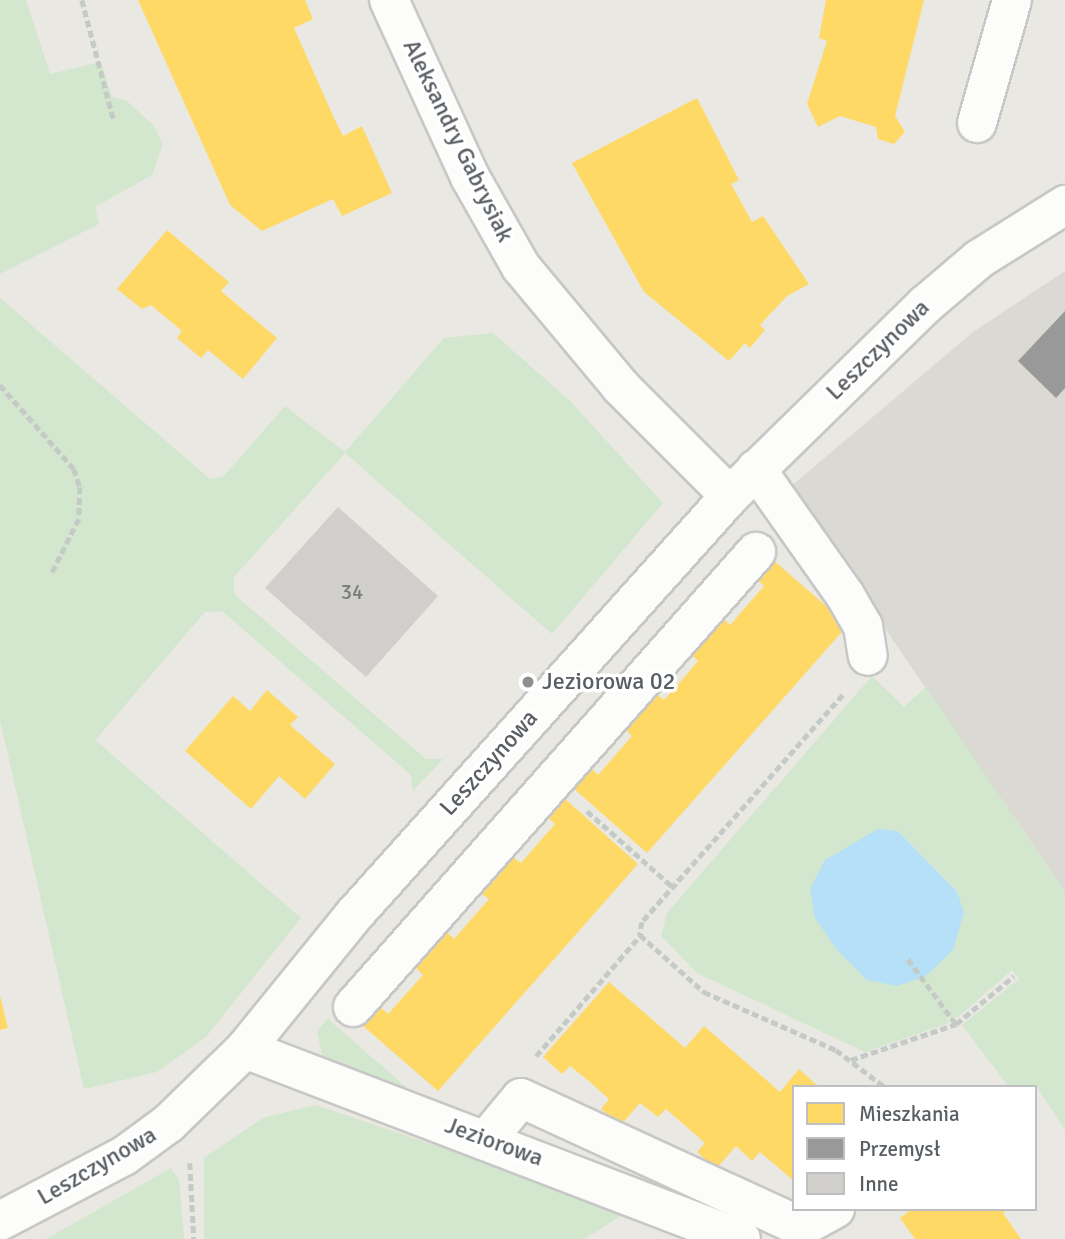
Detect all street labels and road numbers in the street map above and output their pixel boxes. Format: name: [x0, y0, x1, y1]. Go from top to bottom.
street label: Aleksandry Gabrysiak: [396, 35, 520, 247]
street label: Leszczynowa: [820, 294, 936, 406]
street label: Leszczynowa: [434, 704, 544, 822]
street label: Jeziorowa: [441, 1111, 547, 1173]
street label: Leszczynowa: [32, 1120, 162, 1212]

